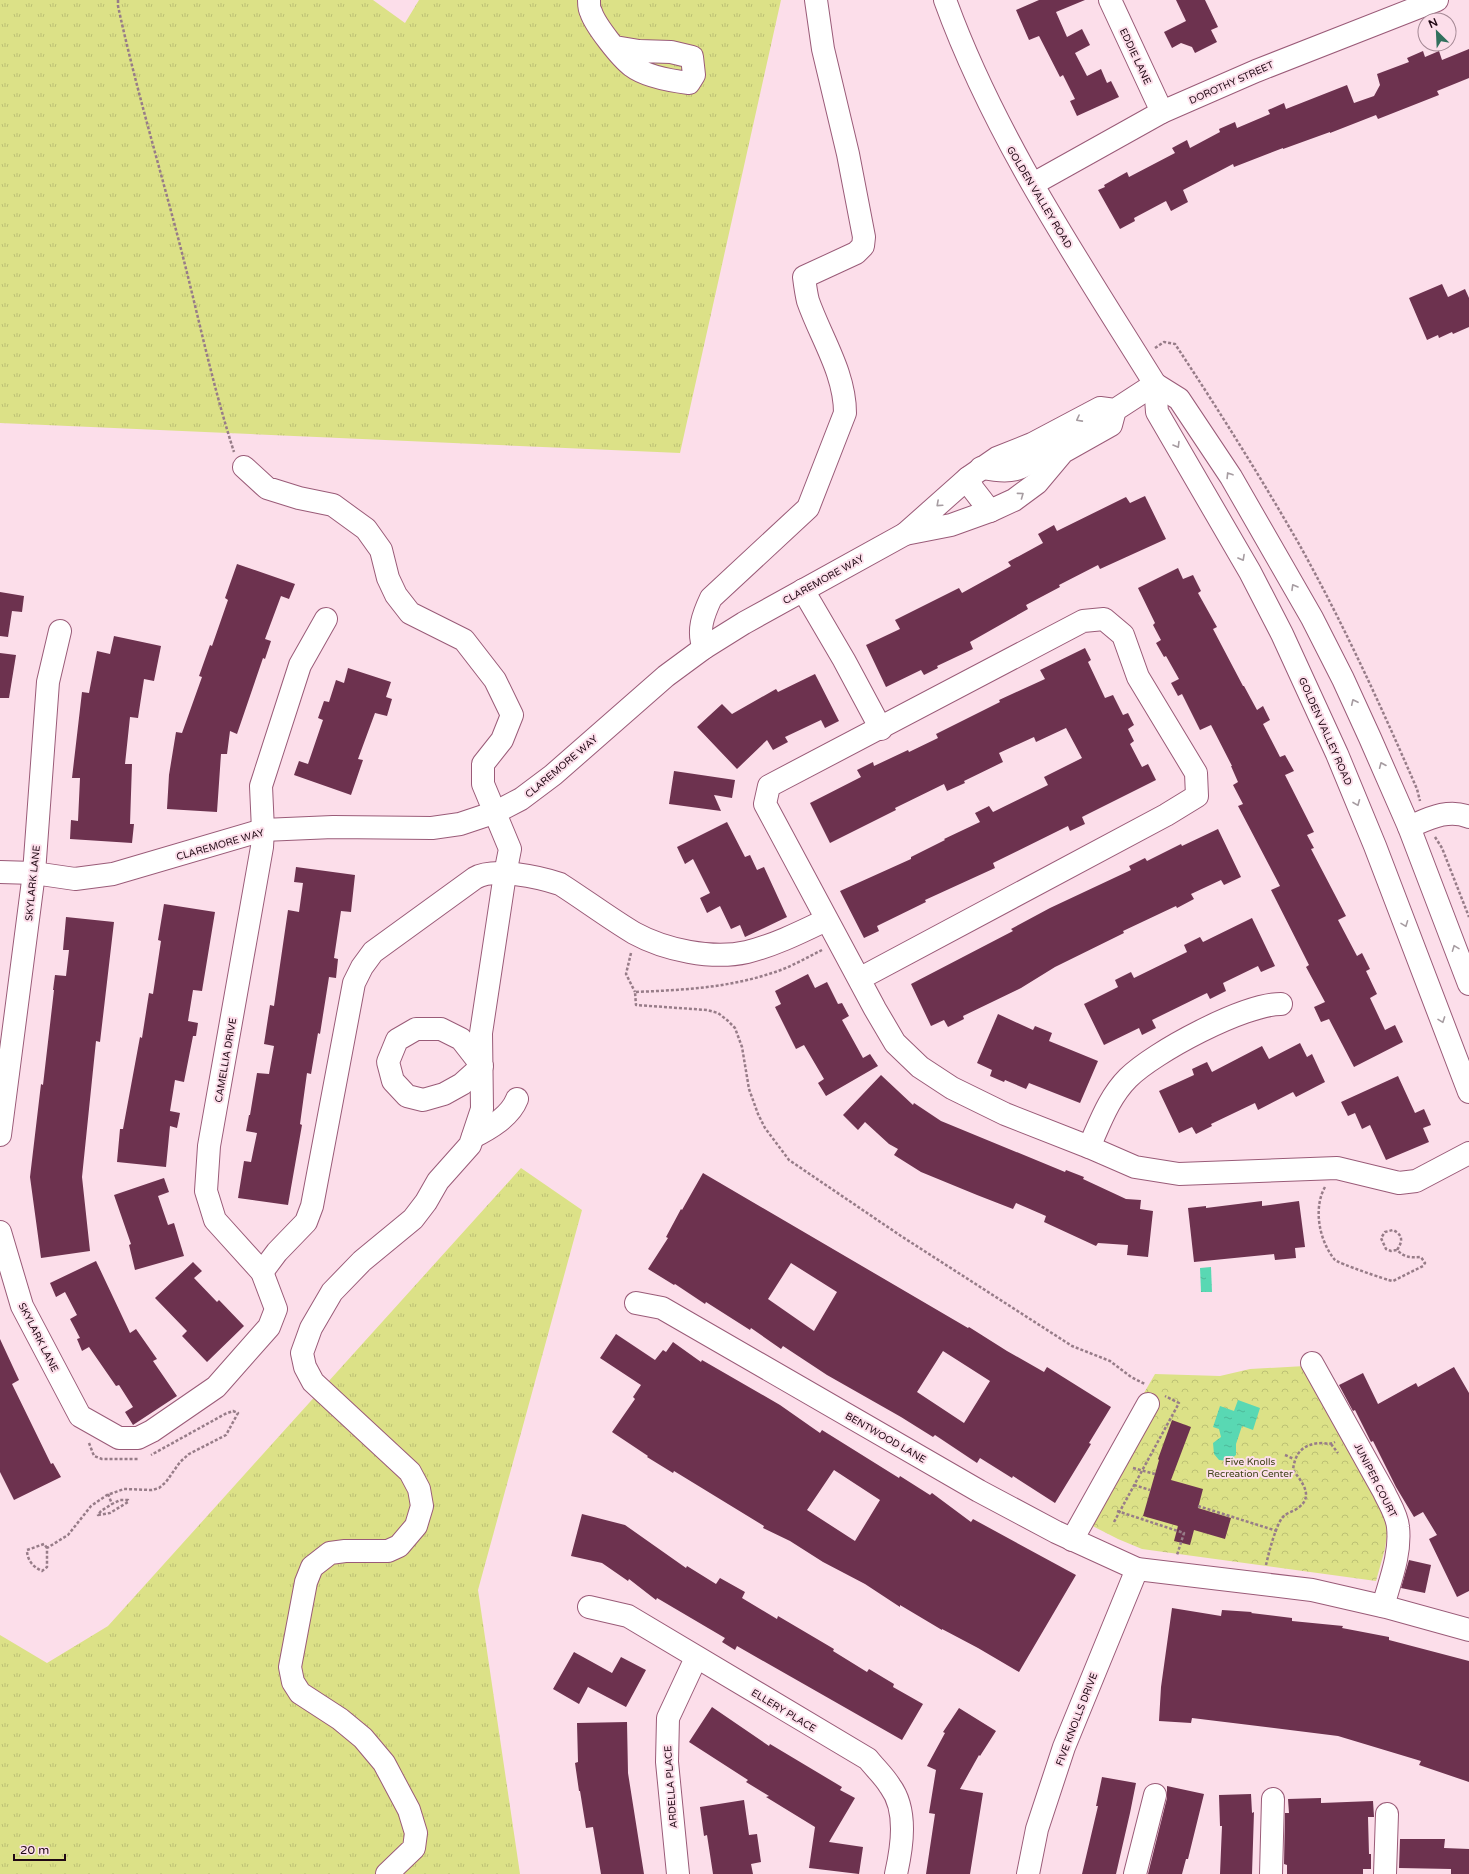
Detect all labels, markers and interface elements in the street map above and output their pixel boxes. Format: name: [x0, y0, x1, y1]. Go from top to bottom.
north arrow: [1417, 12, 1457, 52]
text: N: [1426, 16, 1440, 31]
street label: EDDIE LANE: [1117, 26, 1153, 86]
street label: DOROTHY STREET: [1187, 59, 1275, 107]
street label: GOLDEN VALLEY ROAD: [1004, 144, 1074, 251]
one-way arrow: [1075, 415, 1083, 422]
one-way arrow: [1172, 441, 1180, 448]
one-way arrow: [1227, 472, 1234, 479]
one-way arrow: [1016, 493, 1023, 500]
one-way arrow: [937, 499, 944, 506]
street label: CLAREMORE WAY: [781, 552, 867, 607]
one-way arrow: [1237, 554, 1244, 561]
one-way arrow: [1291, 584, 1298, 591]
street label: GOLDEN VALLEY ROAD: [1296, 676, 1354, 787]
one-way arrow: [1351, 699, 1359, 707]
street label: CLAREMORE WAY: [523, 733, 601, 801]
one-way arrow: [1379, 762, 1387, 770]
one-way arrow: [1353, 799, 1361, 806]
street label: CLAREMORE WAY: [175, 827, 266, 863]
street label: SKYLARK LANE: [23, 845, 43, 922]
one-way arrow: [1401, 920, 1409, 927]
one-way arrow: [1452, 944, 1460, 952]
street label: CAMELLIA DRIVE: [213, 1017, 239, 1103]
one-way arrow: [1438, 1017, 1446, 1024]
street label: SKYLARK LANE: [15, 1301, 61, 1374]
street label: BENTWOOD LANE: [843, 1410, 928, 1466]
street label: JUNIPER COURT: [1351, 1441, 1399, 1520]
park label: Five Knolls Recreation Center: [1207, 1456, 1293, 1480]
street label: FIVE KNOLLS DRIVE: [1054, 1671, 1100, 1768]
street label: ELLERY PLACE: [749, 1687, 818, 1735]
street label: ARDELLA PLACE: [662, 1745, 680, 1829]
scale bar: [14, 1836, 65, 1862]
text: 20 m: [20, 1843, 49, 1857]

